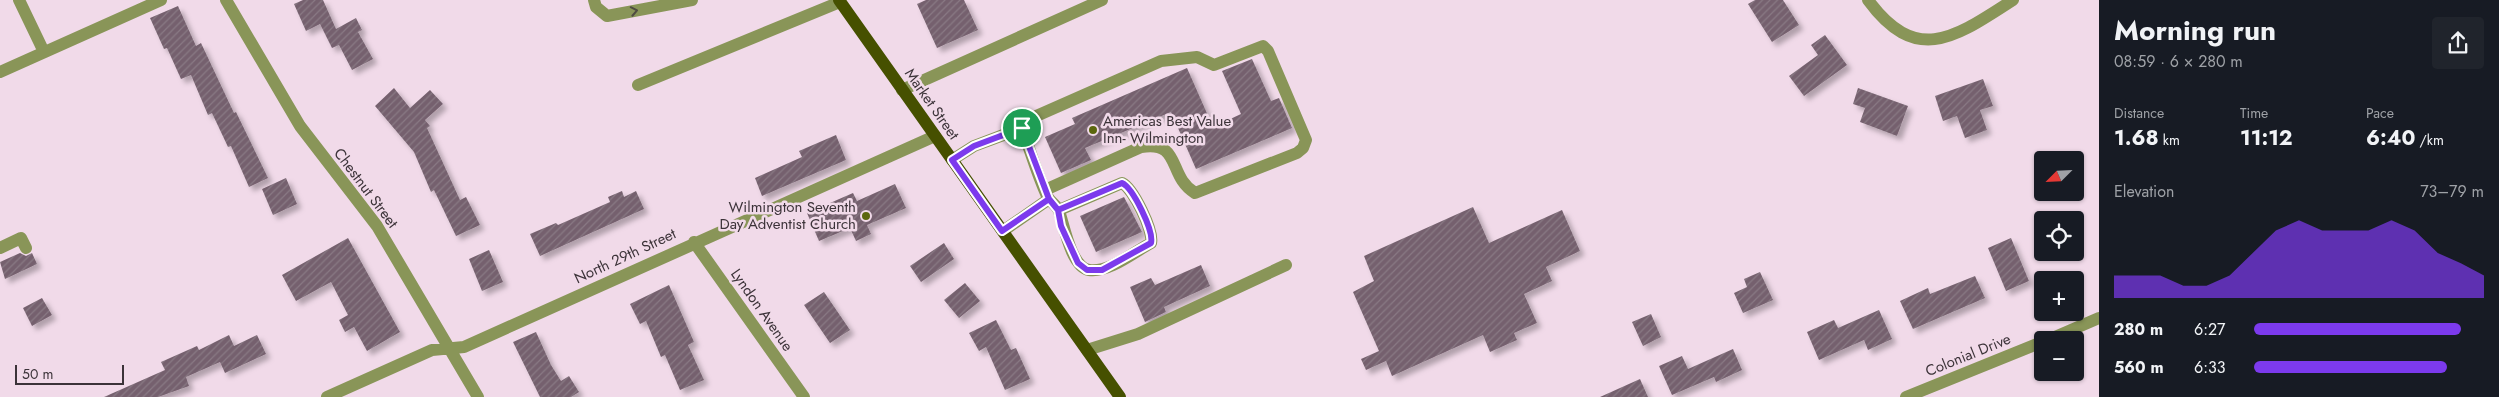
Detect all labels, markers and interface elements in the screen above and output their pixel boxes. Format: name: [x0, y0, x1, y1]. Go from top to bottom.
one-way arrow: [629, 6, 638, 17]
text: Morning run: [2114, 10, 2276, 51]
button: share: [2432, 17, 2484, 69]
text: 08:59 · 6 × 280 m: [2114, 50, 2243, 73]
street label: Market Street: [899, 64, 965, 144]
text: Distance: [2114, 103, 2164, 123]
text: Time: [2240, 103, 2268, 123]
text: Pace: [2366, 103, 2394, 123]
pin: [1001, 107, 1043, 149]
place label: Americas Best Value Inn- Wilmington: [1103, 110, 1231, 149]
icon: arrive: [1008, 114, 1036, 142]
text: 1.68: [2114, 123, 2159, 153]
text: 11:12: [2240, 123, 2293, 153]
text: 6:40: [2366, 123, 2415, 153]
marker: Americas Best Value Inn- Wilmington: [1087, 124, 1099, 136]
text: km: [2159, 130, 2180, 150]
text: /km: [2415, 130, 2444, 150]
street label: Chestnut Street: [329, 143, 404, 233]
north arrow: [2034, 151, 2084, 201]
map controls: [2034, 151, 2084, 381]
text: Elevation: [2114, 180, 2174, 203]
text: 73–79 m: [2420, 180, 2484, 203]
place label: Wilmington Seventh Day Adventist Church: [719, 196, 856, 235]
marker: Wilmington Seventh Day Adventist Church: [860, 210, 872, 222]
button: locate: [2034, 211, 2084, 261]
street label: North 29th Street: [571, 223, 680, 289]
street label: Lyndon Avenue: [725, 264, 799, 356]
button: +: [2034, 271, 2084, 321]
text: 280 m: [2114, 318, 2163, 341]
text: 6:27: [2194, 318, 2226, 341]
street label: Colonial Drive: [1922, 328, 2014, 382]
button: −: [2034, 331, 2084, 381]
text: 560 m: [2114, 356, 2164, 379]
text: 6:33: [2194, 356, 2226, 379]
scale bar: [15, 362, 124, 385]
text: 50 m: [22, 364, 53, 384]

